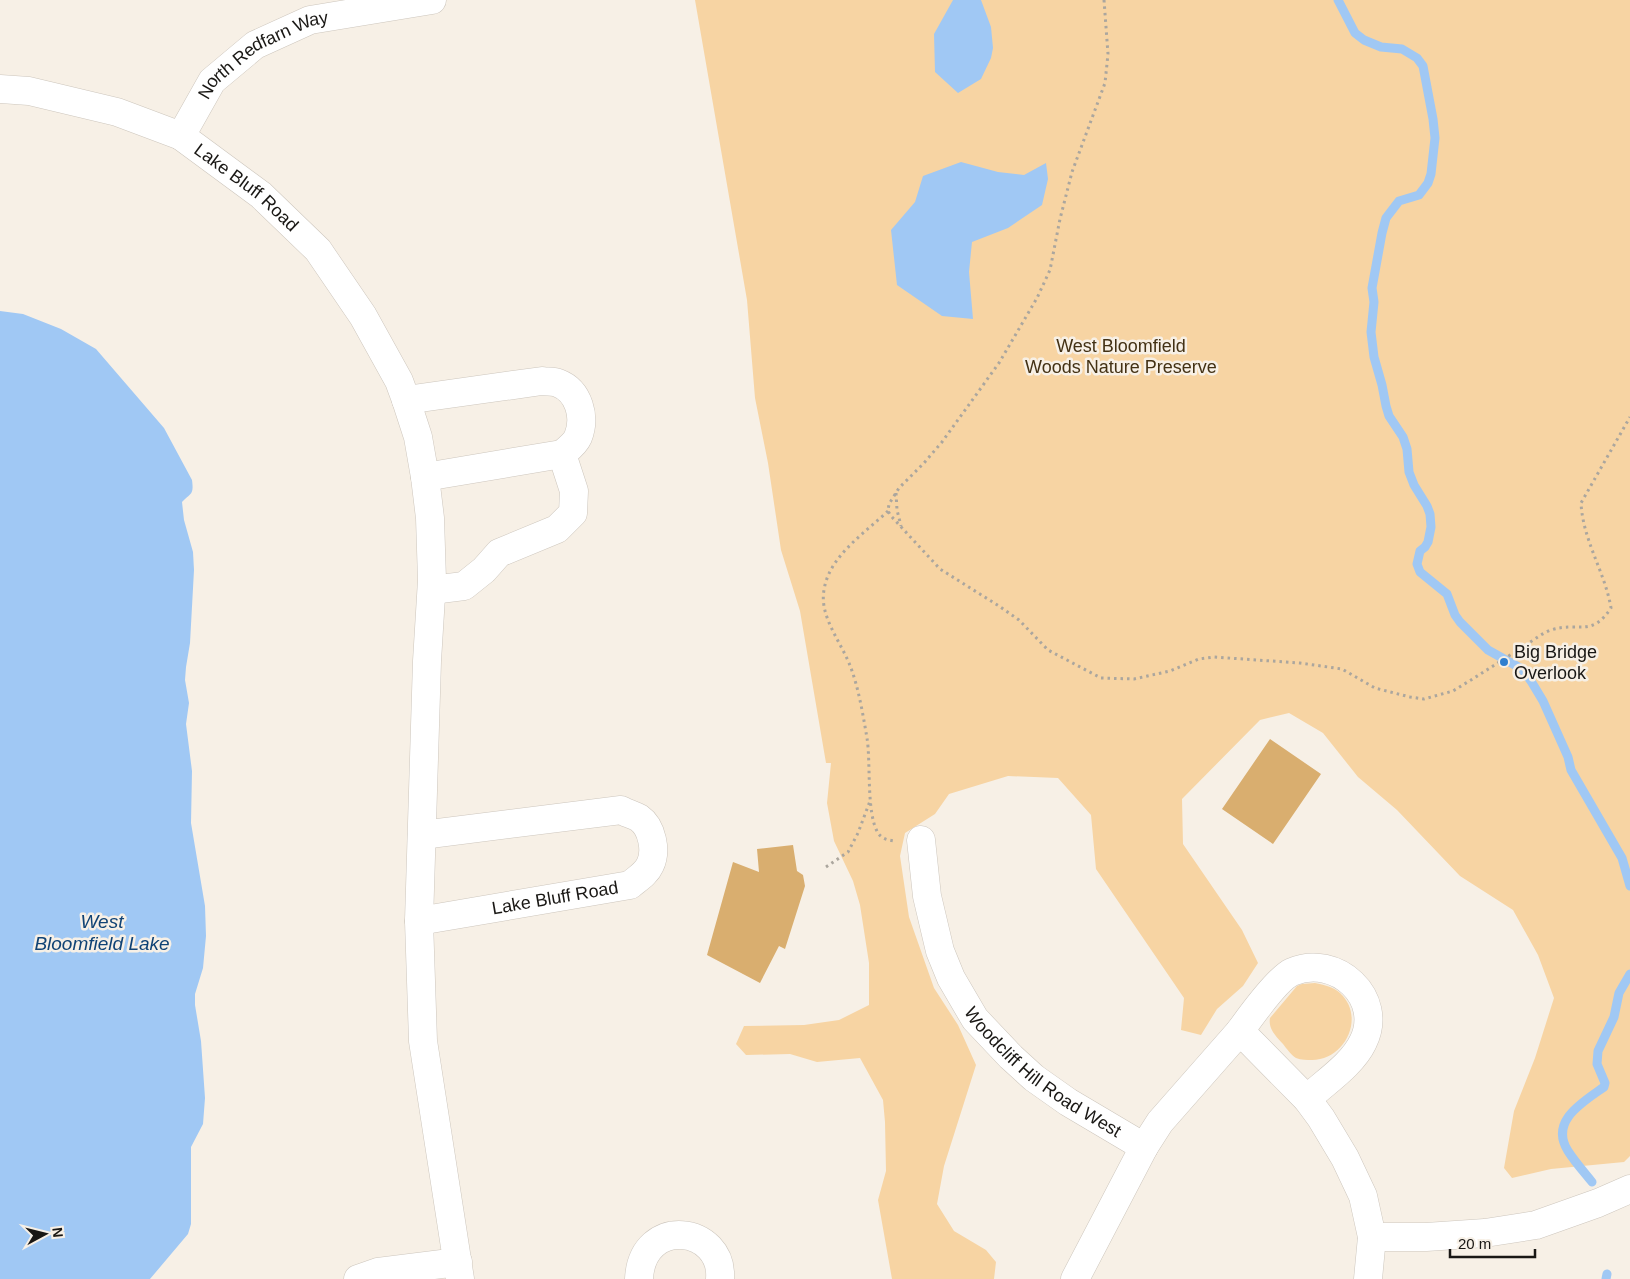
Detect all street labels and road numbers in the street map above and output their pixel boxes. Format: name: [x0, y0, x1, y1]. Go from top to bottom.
street label: North Redfarn Way: [194, 7, 329, 102]
street label: Lake Bluff Road: [190, 139, 302, 235]
street label: Lake Bluff Road: [490, 877, 620, 918]
street label: Woodcliff Hill Road West: [960, 1003, 1125, 1141]

